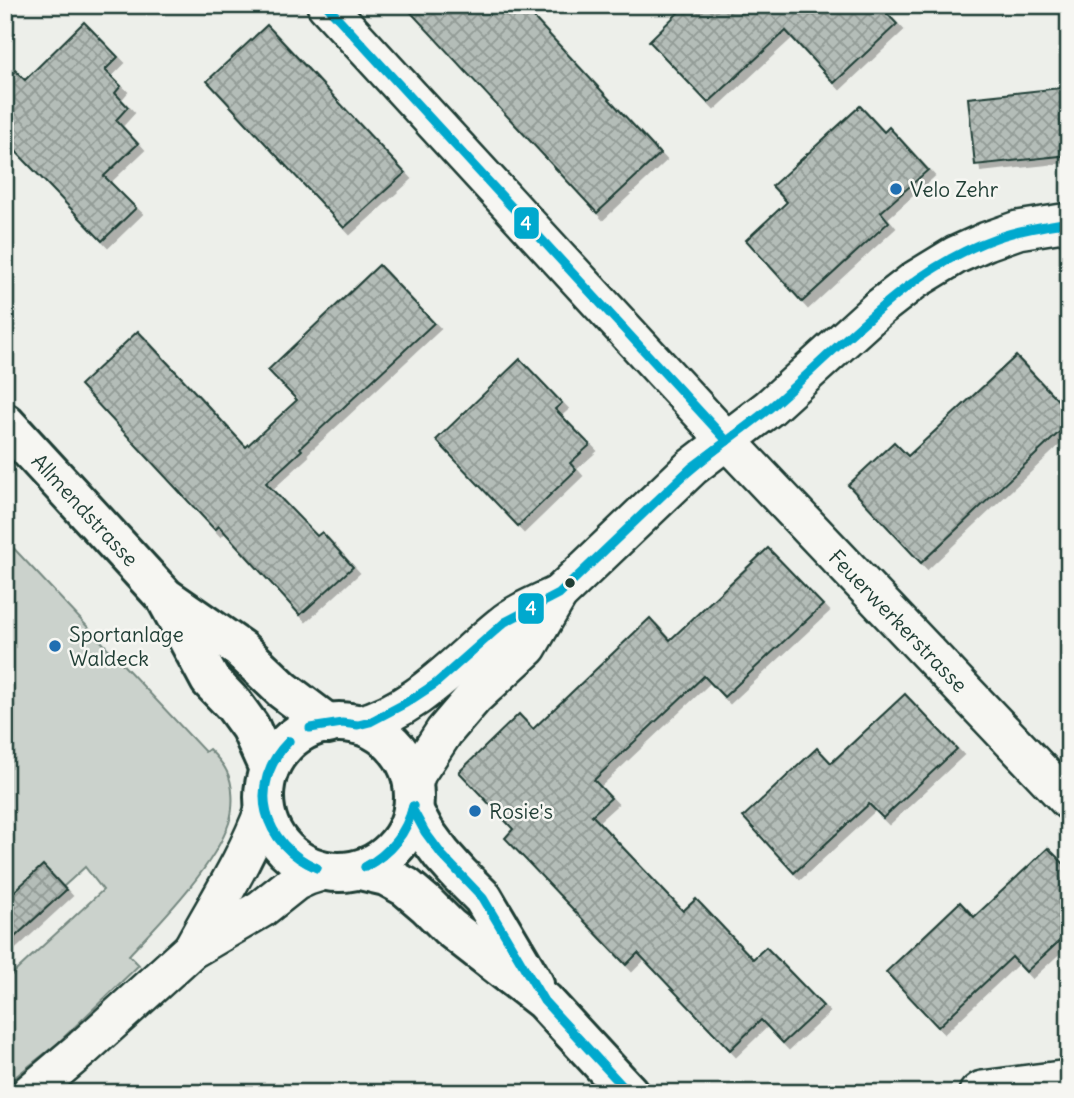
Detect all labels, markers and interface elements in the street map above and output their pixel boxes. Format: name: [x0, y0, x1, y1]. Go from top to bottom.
place label: Velo Zehr: [910, 176, 999, 203]
marker: Velo Zehr: [888, 181, 904, 197]
line badge: 4: [513, 206, 540, 240]
text: 4: [521, 211, 532, 235]
street label: Allmendstrasse: [26, 448, 144, 572]
street label: Feuerwerkerstrasse: [823, 544, 973, 698]
unlabelled marker: [563, 576, 577, 590]
line badge: 4: [517, 592, 545, 625]
text: 4: [526, 596, 537, 620]
place label: Sportanlage Waldeck: [69, 621, 184, 672]
marker: Sportanlage Waldeck: [47, 638, 63, 654]
place label: Rosie's: [489, 798, 553, 825]
marker: Rosie's: [467, 803, 483, 819]

